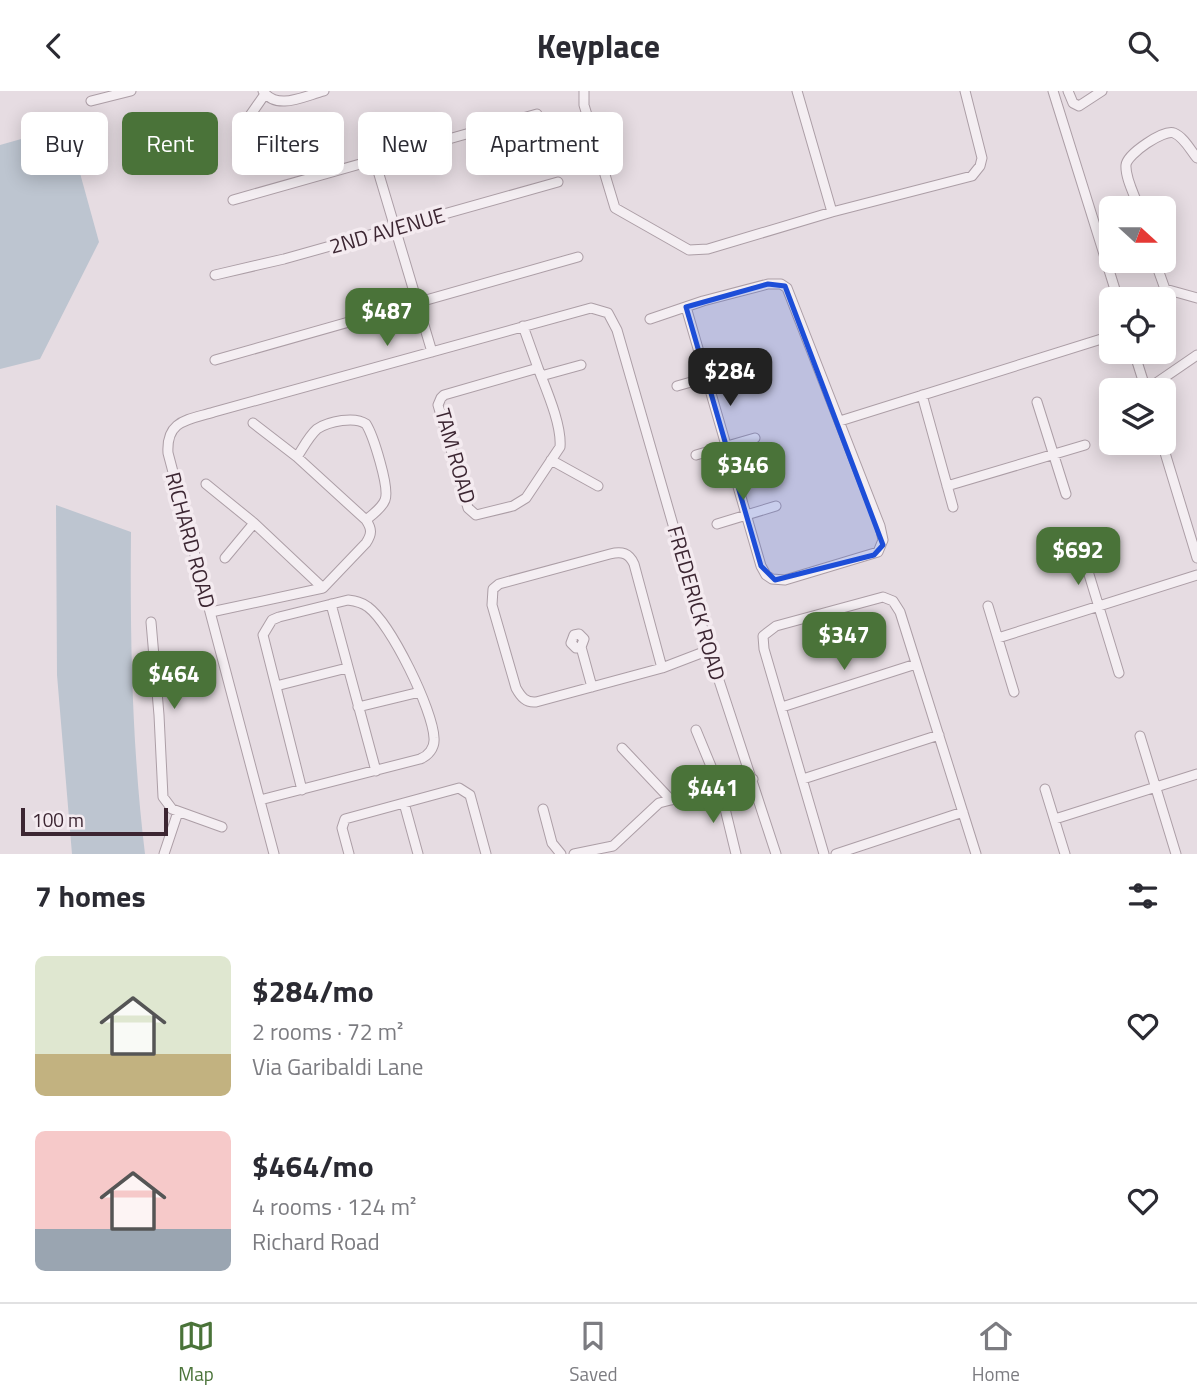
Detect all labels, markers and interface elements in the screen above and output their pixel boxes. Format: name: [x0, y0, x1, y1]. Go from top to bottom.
text: Keyplace: [537, 22, 660, 70]
icon: back: [35, 27, 73, 65]
icon: search: [1124, 27, 1162, 65]
chip: Buy: [21, 112, 108, 175]
chip: Rent: [122, 112, 218, 175]
chip: Filters: [232, 112, 344, 175]
chip: New: [358, 112, 452, 175]
chip: Apartment: [466, 112, 623, 175]
north arrow: [1099, 196, 1176, 273]
map controls: [1099, 196, 1176, 455]
street label: 2ND AVENUE: [325, 198, 449, 262]
button: locate: [1099, 287, 1176, 364]
pin: $487: [346, 289, 428, 348]
text: $487: [361, 293, 413, 328]
pin: $284: [689, 349, 771, 408]
text: $284: [704, 353, 756, 388]
button: layers: [1099, 378, 1176, 455]
street label: TAM ROAD: [427, 405, 485, 507]
pin: $346: [702, 443, 784, 502]
text: $346: [717, 447, 769, 482]
street label: RICHARD ROAD: [157, 468, 225, 612]
street label: FREDERICK ROAD: [660, 522, 734, 684]
pin: $692: [1037, 527, 1119, 587]
text: $692: [1052, 532, 1104, 567]
pin: $347: [803, 613, 885, 672]
text: $347: [818, 617, 870, 652]
pin: $464: [133, 651, 215, 711]
text: $464: [148, 656, 200, 691]
pin: $441: [672, 765, 754, 825]
text: $441: [687, 770, 739, 805]
scale bar: [21, 805, 168, 837]
text: 100 m: [32, 805, 84, 834]
text: 7 homes: [35, 873, 146, 919]
icon: filters: [1124, 877, 1162, 915]
text: $284/mo: [252, 968, 374, 1014]
icon: home: [91, 984, 175, 1068]
icon: heart: [1124, 1007, 1162, 1045]
text: 2 rooms · 72 m²: [252, 1014, 403, 1049]
text: Via Garibaldi Lane: [252, 1049, 423, 1084]
text: $464/mo: [252, 1143, 374, 1189]
icon: home: [91, 1159, 175, 1243]
icon: heart: [1124, 1182, 1162, 1220]
text: 4 rooms · 124 m²: [252, 1189, 416, 1224]
text: Richard Road: [252, 1224, 380, 1259]
tab: Map: [177, 1317, 215, 1388]
tab: Saved: [569, 1317, 618, 1388]
tab: Home: [972, 1317, 1020, 1388]

